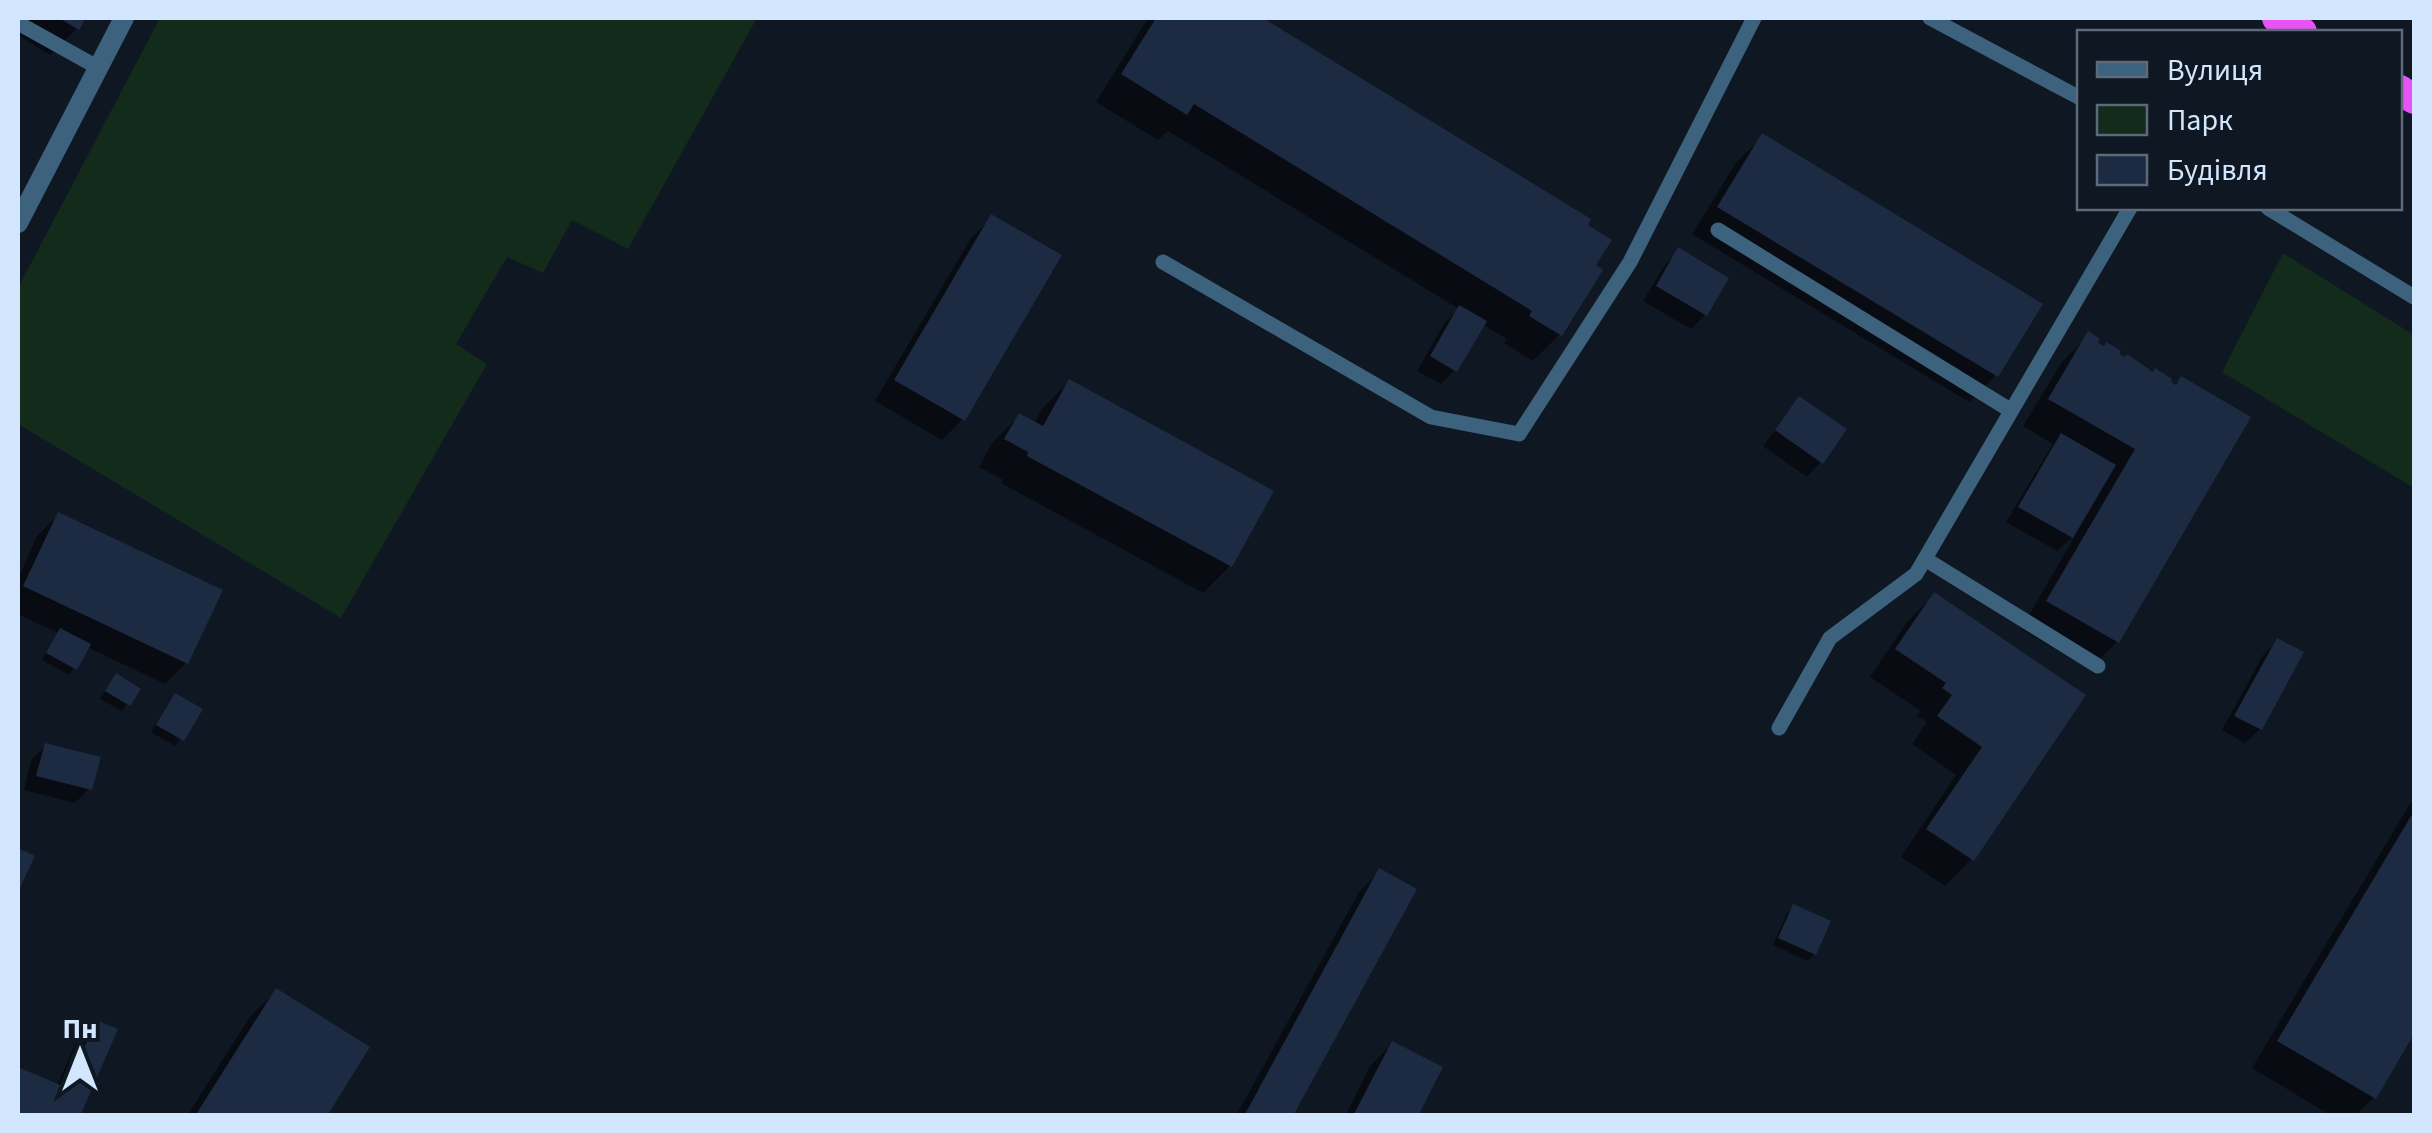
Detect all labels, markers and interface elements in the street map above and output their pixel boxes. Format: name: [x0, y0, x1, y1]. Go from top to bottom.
legend: [2077, 30, 2402, 210]
text: Вулиця: [2167, 49, 2263, 92]
text: Парк: [2167, 99, 2233, 142]
text: Будівля: [2167, 149, 2268, 192]
north arrow: [30, 1003, 130, 1103]
text: Пн: [63, 1009, 97, 1049]

